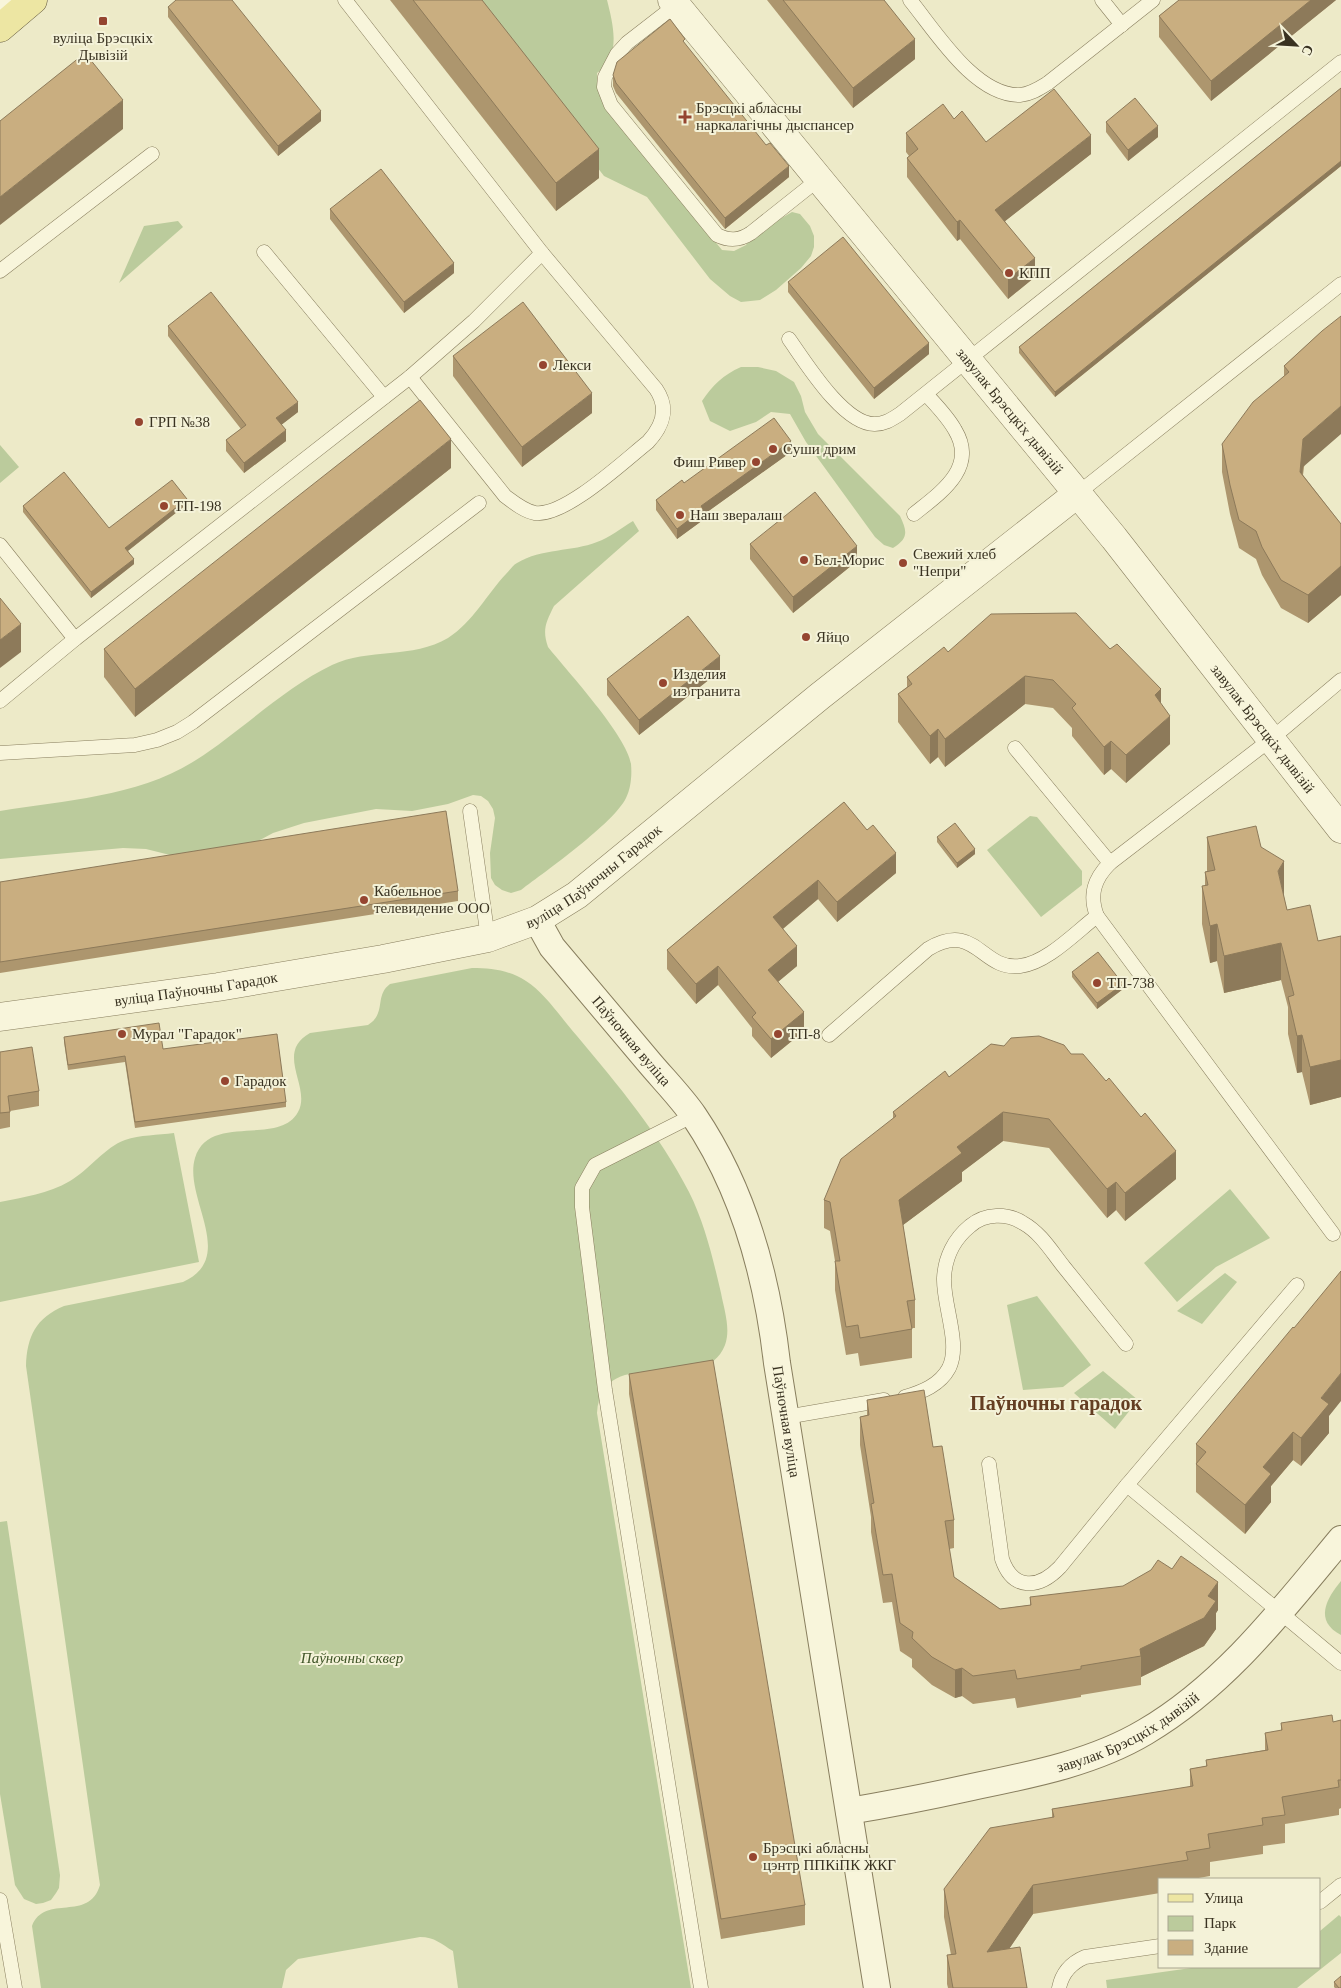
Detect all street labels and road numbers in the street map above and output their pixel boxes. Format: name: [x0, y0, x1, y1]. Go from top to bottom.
street label: завулак Брэсцкіх дывізій: [953, 345, 1066, 477]
street label: завулак Брэсцкіх дывізій: [1208, 661, 1318, 796]
street label: вуліца Паўночны Гарадок: [524, 821, 665, 931]
street label: вуліца Паўночны Гарадок: [113, 969, 279, 1009]
street label: Паўночная вуліца: [589, 993, 674, 1089]
street label: Паўночная вуліца: [770, 1364, 803, 1479]
street label: завулак Брэсцкіх дывізій: [1055, 1689, 1202, 1775]

